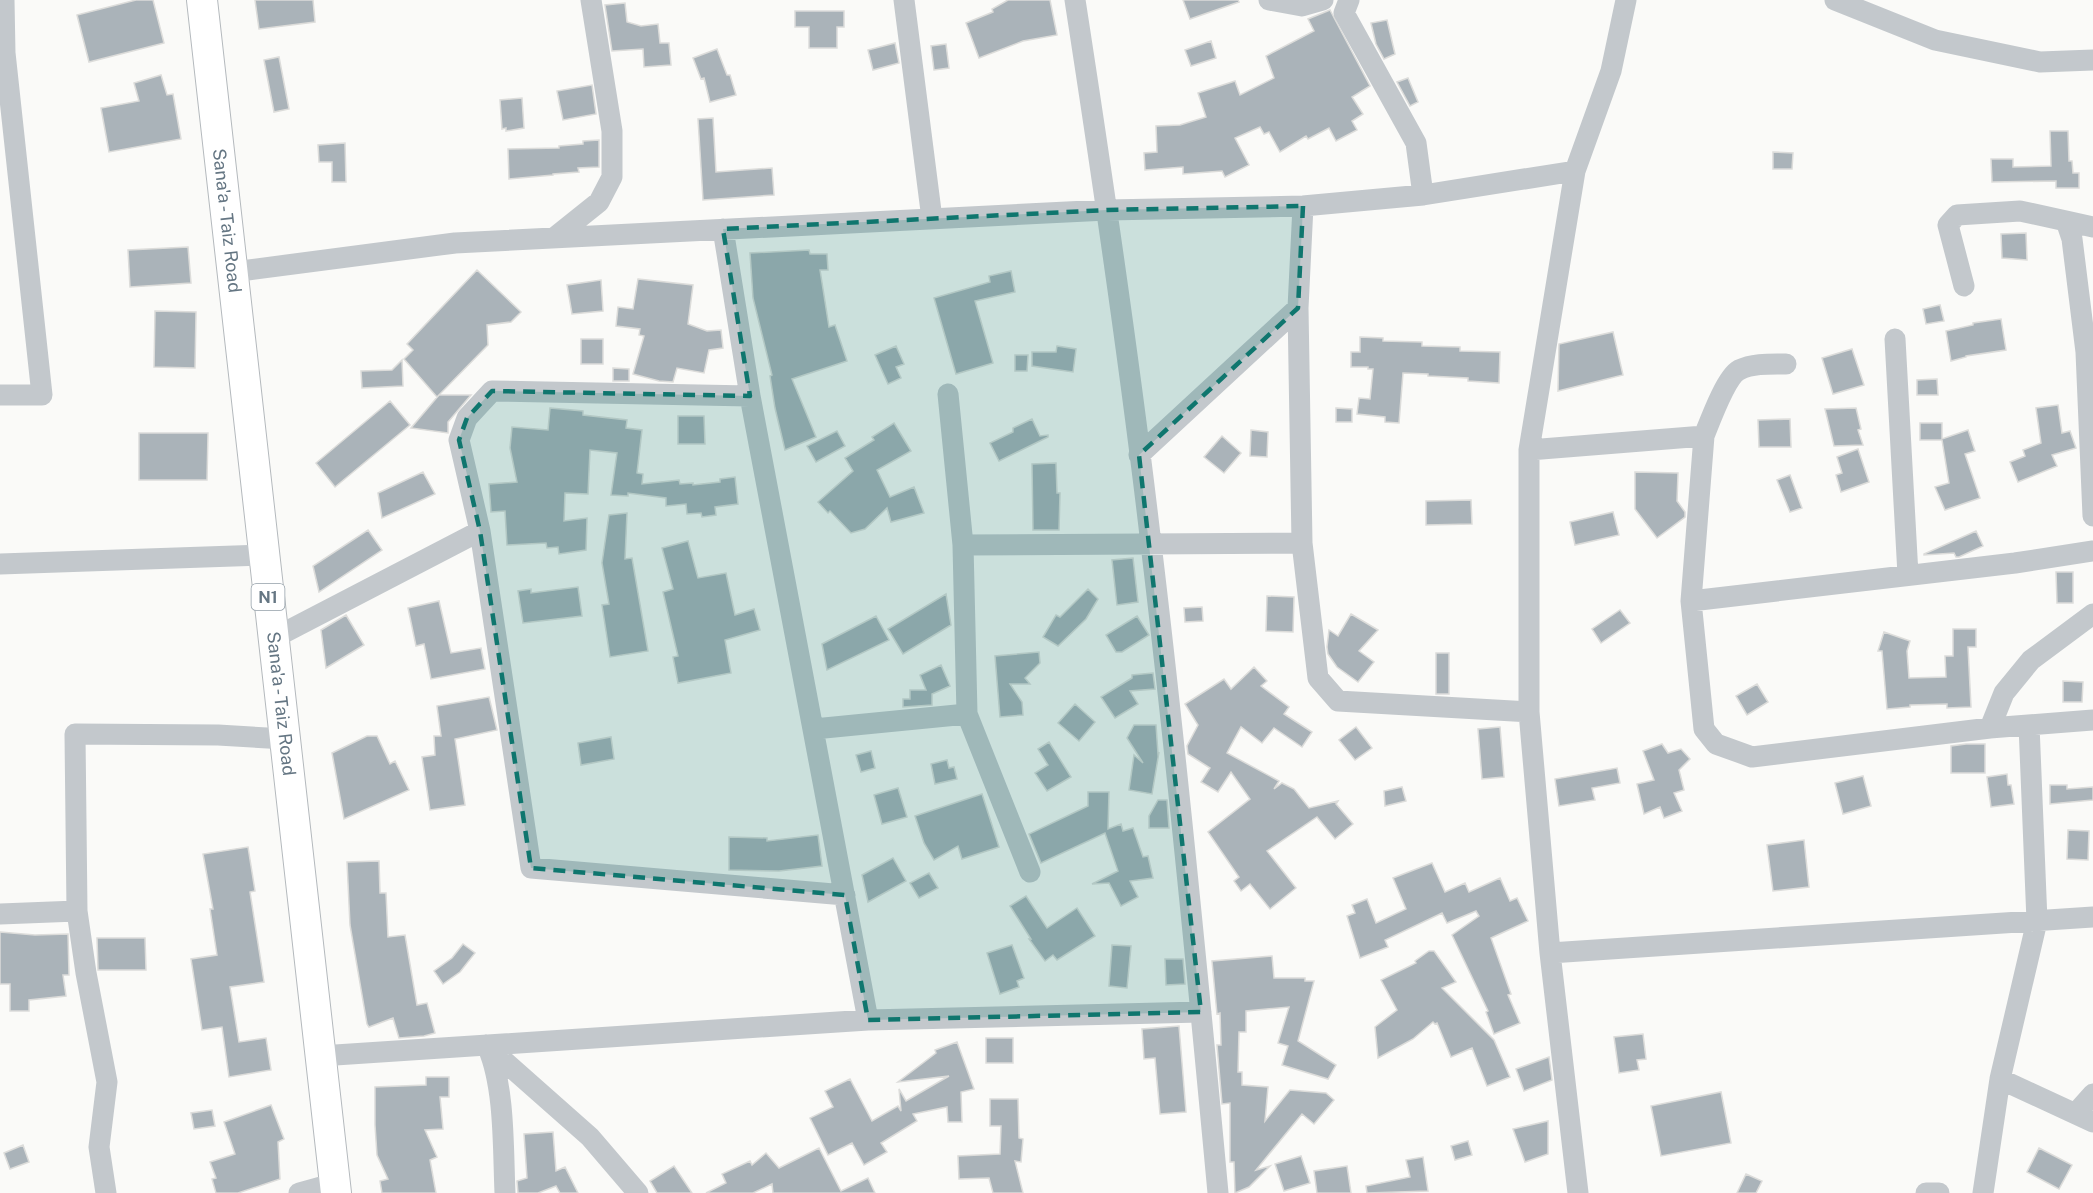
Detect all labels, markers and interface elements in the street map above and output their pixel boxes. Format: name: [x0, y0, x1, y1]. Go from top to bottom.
street label: Sana'a - Taiz Road: [209, 147, 246, 294]
road number: N1: [252, 584, 284, 610]
street label: Sana'a - Taiz Road: [263, 630, 300, 777]

